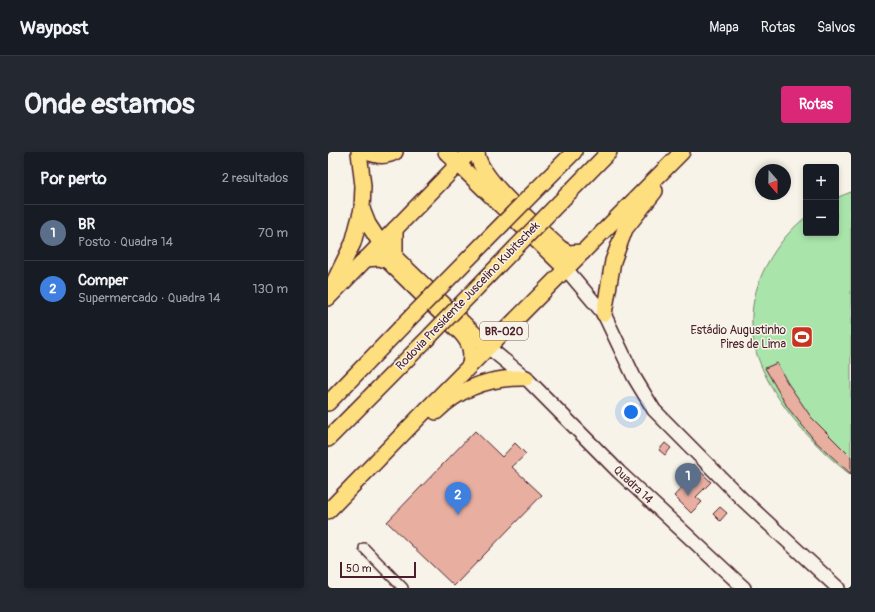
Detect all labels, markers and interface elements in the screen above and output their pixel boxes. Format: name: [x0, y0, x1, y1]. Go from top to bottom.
text: Waypost: [20, 16, 89, 40]
text: Mapa: [709, 19, 739, 36]
text: Rotas: [761, 19, 795, 36]
text: Salvos: [817, 19, 855, 36]
button: Rotas: [781, 86, 851, 123]
text: Onde estamos: [24, 87, 195, 122]
north arrow: [755, 164, 791, 200]
map controls: [803, 164, 839, 236]
button: +: [803, 164, 839, 200]
text: Por perto: [40, 168, 107, 189]
text: 2 resultados: [222, 170, 288, 186]
button: −: [803, 200, 839, 236]
text: BR: [78, 215, 95, 234]
street label: Rodovia Presidente Juscelino Kubitschek: [393, 218, 543, 374]
text: 1: [50, 225, 56, 241]
text: 70 m: [258, 225, 288, 241]
text: Posto · Quadra 14: [78, 234, 173, 250]
text: Comper: [78, 271, 128, 290]
text: 2: [49, 281, 57, 297]
text: 130 m: [252, 281, 288, 297]
text: Supermercado · Quadra 14: [78, 290, 221, 306]
road number: BR-020: [480, 322, 528, 340]
place label: Estádio Augustinho Pires de Lima: [690, 323, 787, 352]
sports icon: Estádio Augustinho Pires de Lima: [789, 324, 815, 350]
your location: [621, 402, 641, 422]
street label: Quadra 14: [610, 463, 656, 507]
pin: 1: [675, 463, 701, 496]
pin: 2: [445, 482, 471, 515]
scale bar: [340, 560, 416, 579]
text: 50 m: [346, 562, 372, 575]

